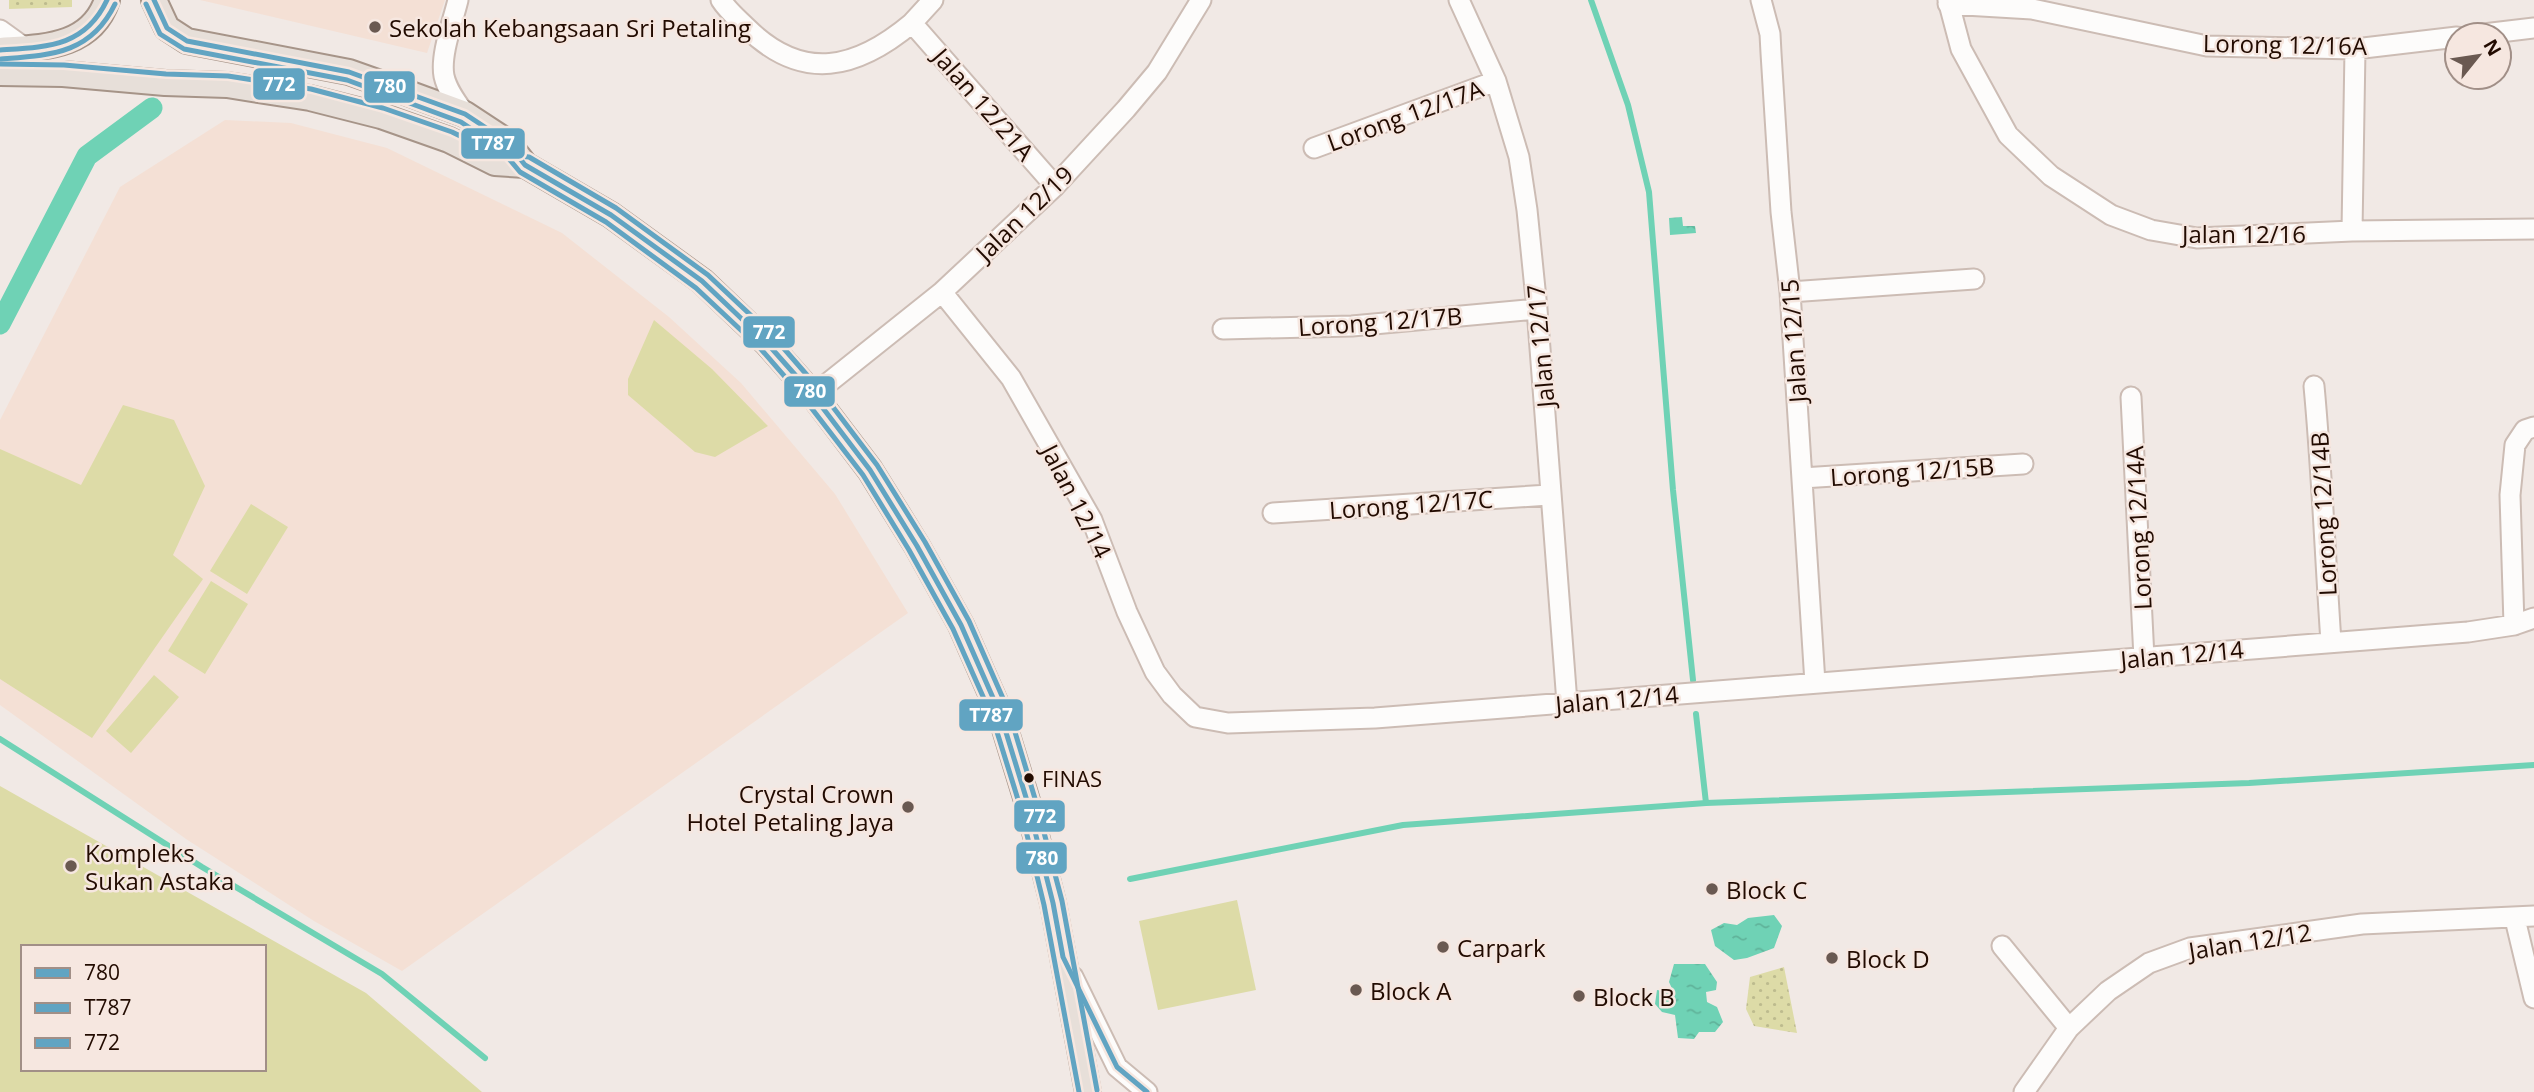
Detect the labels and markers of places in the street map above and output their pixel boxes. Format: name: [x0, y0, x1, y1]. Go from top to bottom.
place label: Sekolah Kebangsaan Sri Petaling: [389, 11, 751, 44]
marker: Sekolah Kebangsaan Sri Petaling: [367, 19, 383, 35]
place label: FINAS: [1042, 763, 1102, 793]
marker: FINAS: [1022, 771, 1036, 785]
place label: Crystal Crown Hotel Petaling Jaya: [686, 777, 894, 838]
marker: Crystal Crown Hotel Petaling Jaya: [900, 799, 916, 815]
place label: Kompleks Sukan Astaka: [85, 836, 234, 897]
marker: Kompleks Sukan Astaka: [63, 858, 79, 874]
place label: Block C: [1726, 873, 1807, 906]
marker: Block C: [1704, 881, 1720, 897]
place label: Carpark: [1457, 931, 1546, 964]
marker: Carpark: [1435, 939, 1451, 955]
place label: Block D: [1846, 942, 1930, 975]
marker: Block D: [1824, 950, 1840, 966]
place label: Block A: [1370, 974, 1452, 1007]
place label: Block B: [1593, 980, 1675, 1013]
marker: Block A: [1348, 982, 1364, 998]
marker: Block B: [1571, 988, 1587, 1004]

